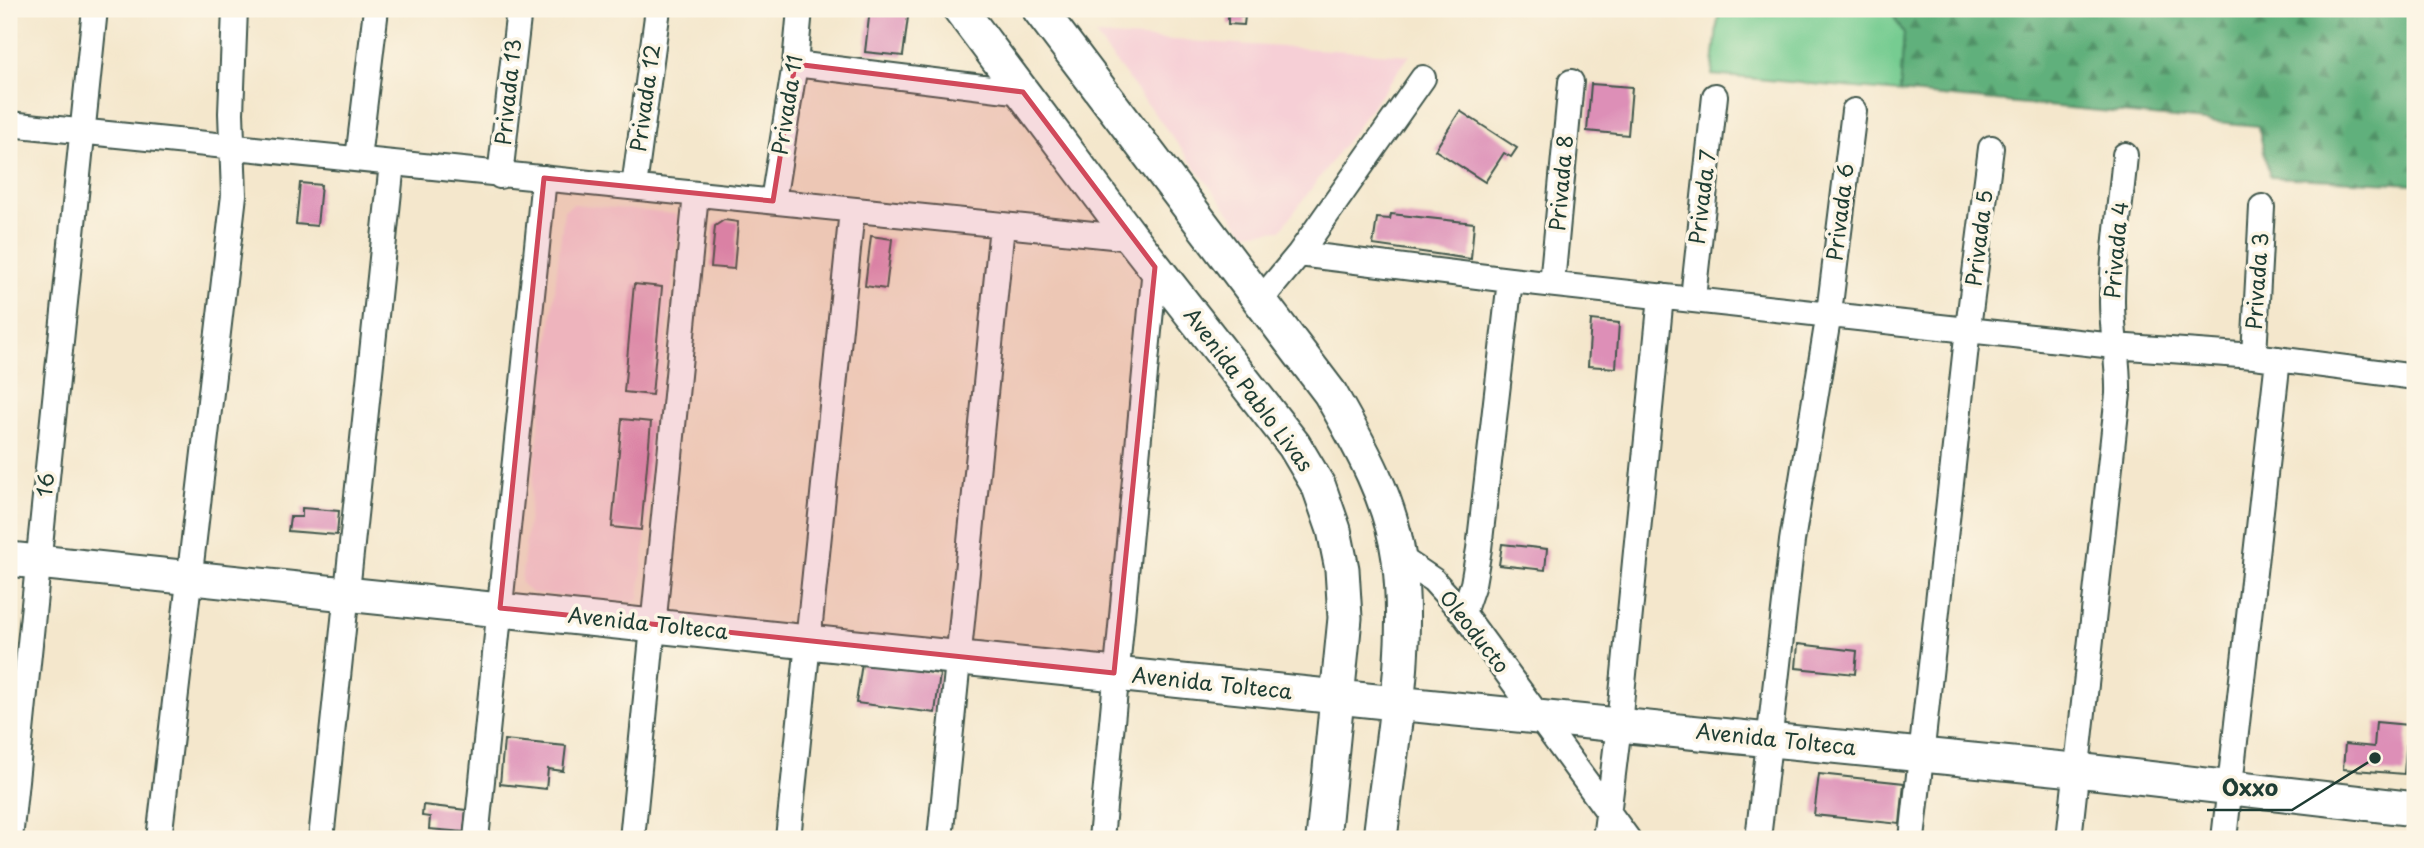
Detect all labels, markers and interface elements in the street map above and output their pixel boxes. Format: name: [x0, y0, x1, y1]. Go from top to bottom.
street label: Privada 13: [486, 37, 528, 146]
street label: Privada 12: [621, 42, 667, 153]
street label: Privada 11: [762, 52, 810, 157]
street label: Privada 8: [1540, 133, 1580, 232]
street label: Privada 7: [1679, 148, 1723, 246]
street label: Privada 6: [1817, 161, 1861, 262]
street label: Privada 5: [1956, 188, 2000, 288]
street label: Privada 4: [2095, 200, 2135, 300]
street label: Privada 3: [2237, 231, 2275, 330]
street label: Avenida Pablo Livas: [1177, 300, 1322, 478]
street label: 16: [27, 471, 61, 498]
street label: Oleoducto: [1433, 582, 1518, 679]
street label: Avenida Tolteca: [566, 598, 730, 646]
street label: Avenida Tolteca: [1130, 658, 1294, 706]
street label: Avenida Tolteca: [1694, 714, 1858, 762]
callout: Oxxo: [2207, 766, 2292, 810]
text: Oxxo: [2222, 769, 2279, 804]

